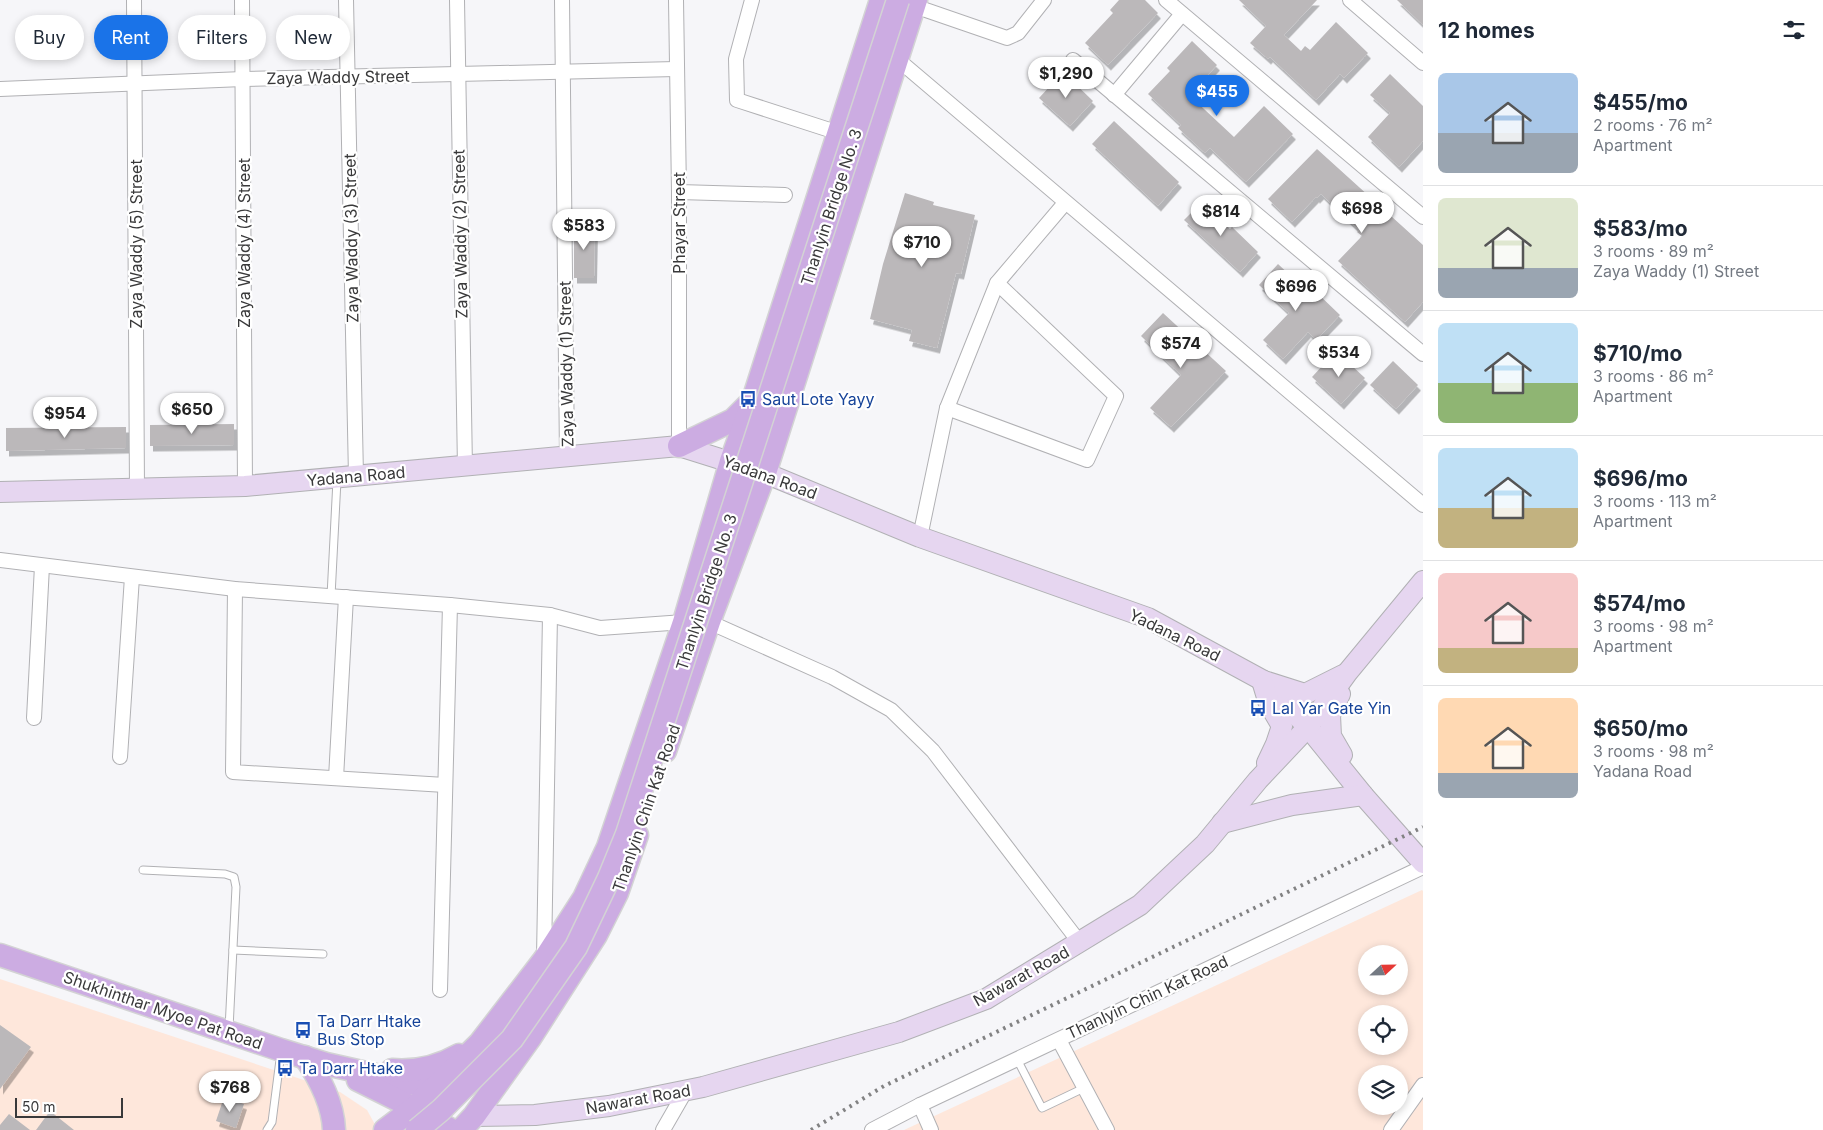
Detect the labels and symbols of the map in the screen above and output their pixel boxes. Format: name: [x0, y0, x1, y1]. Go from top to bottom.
pin: $1,290: [1025, 56, 1107, 99]
street label: Zaya Waddy Street: [266, 66, 410, 88]
pin: $455: [1187, 74, 1247, 117]
street label: Thanlyin Bridge No. 3: [796, 126, 866, 288]
street label: Zaya Waddy (2) Street: [449, 149, 471, 319]
street label: Zaya Waddy (3) Street: [340, 153, 362, 323]
street label: Zaya Waddy (4) Street: [234, 158, 254, 328]
street label: Zaya Waddy (5) Street: [126, 159, 146, 329]
street label: Phayar Street: [669, 172, 689, 274]
pin: $698: [1332, 192, 1392, 234]
pin: $814: [1191, 194, 1251, 237]
pin: $583: [554, 208, 614, 251]
pin: $710: [892, 226, 952, 268]
pin: $696: [1266, 270, 1326, 312]
street label: Zaya Waddy (1) Street: [555, 281, 577, 447]
pin: $574: [1151, 326, 1211, 369]
pin: $534: [1309, 336, 1369, 378]
bus stop icon: Saut Lote Yayy: [738, 389, 758, 409]
place label: Saut Lote Yayy: [762, 389, 874, 409]
pin: $650: [162, 392, 222, 435]
pin: $954: [35, 396, 95, 439]
street label: Yadana Road: [720, 451, 820, 503]
street label: Yadana Road: [306, 462, 406, 490]
street label: Thanlyin Bridge No. 3: [671, 511, 741, 673]
street label: Yadana Road: [1126, 604, 1224, 666]
bus stop icon: Lal Yar Gate Yin: [1248, 698, 1268, 718]
place label: Lal Yar Gate Yin: [1272, 698, 1391, 718]
street label: Thanlyin Chin Kat Road: [608, 722, 684, 894]
street label: Nawarat Road: [970, 941, 1072, 1011]
north arrow: [1358, 945, 1408, 995]
street label: Thanlyin Chin Kat Road: [1063, 951, 1231, 1043]
street label: Shukhinthar Myoe Pat Road: [61, 967, 265, 1053]
place label: Ta Darr Htake Bus Stop: [317, 1011, 421, 1049]
bus stop icon: Ta Darr Htake Bus Stop: [293, 1020, 313, 1040]
bus stop icon: Ta Darr Htake: [275, 1058, 295, 1078]
place label: Ta Darr Htake: [299, 1058, 403, 1078]
pin: $768: [200, 1070, 260, 1113]
street label: Nawarat Road: [584, 1080, 692, 1118]
scale bar: [15, 1095, 122, 1118]

